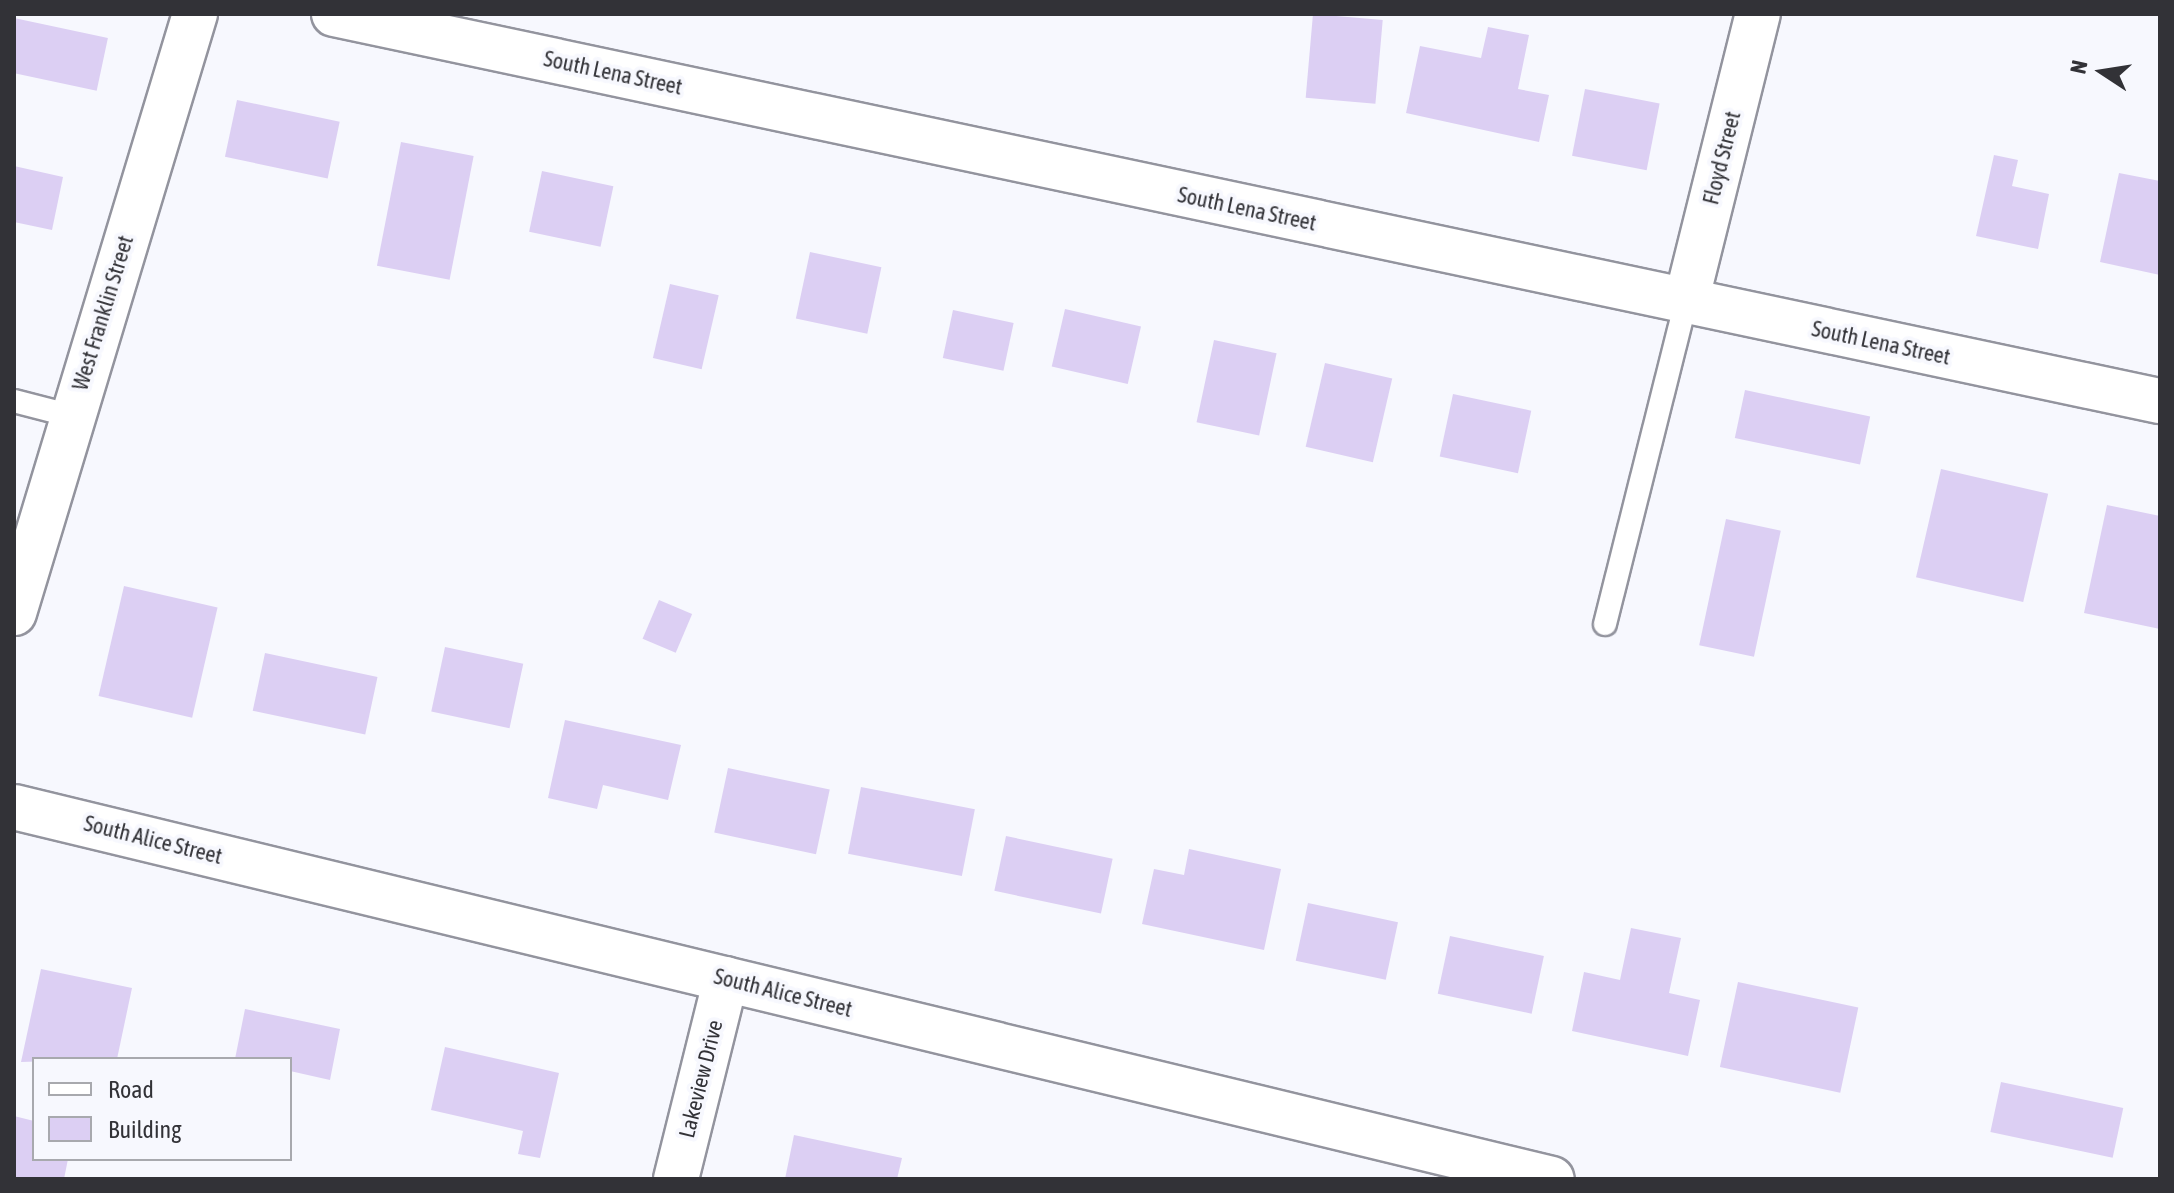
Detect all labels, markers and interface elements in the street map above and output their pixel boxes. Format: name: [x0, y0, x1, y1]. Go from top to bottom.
north arrow: [2062, 32, 2142, 112]
street label: South Lena Street: [541, 45, 685, 101]
text: N: [2064, 58, 2093, 76]
street label: Floyd Street: [1698, 109, 1746, 207]
street label: South Lena Street: [1175, 181, 1319, 237]
street label: West Franklin Street: [67, 232, 139, 394]
street label: South Lena Street: [1809, 315, 1953, 371]
street label: South Alice Street: [81, 810, 225, 870]
street label: South Alice Street: [711, 963, 855, 1023]
street label: Lakeview Drive: [674, 1017, 728, 1141]
legend: [32, 1057, 292, 1161]
text: Road: [108, 1076, 154, 1103]
text: Building: [108, 1116, 181, 1143]

